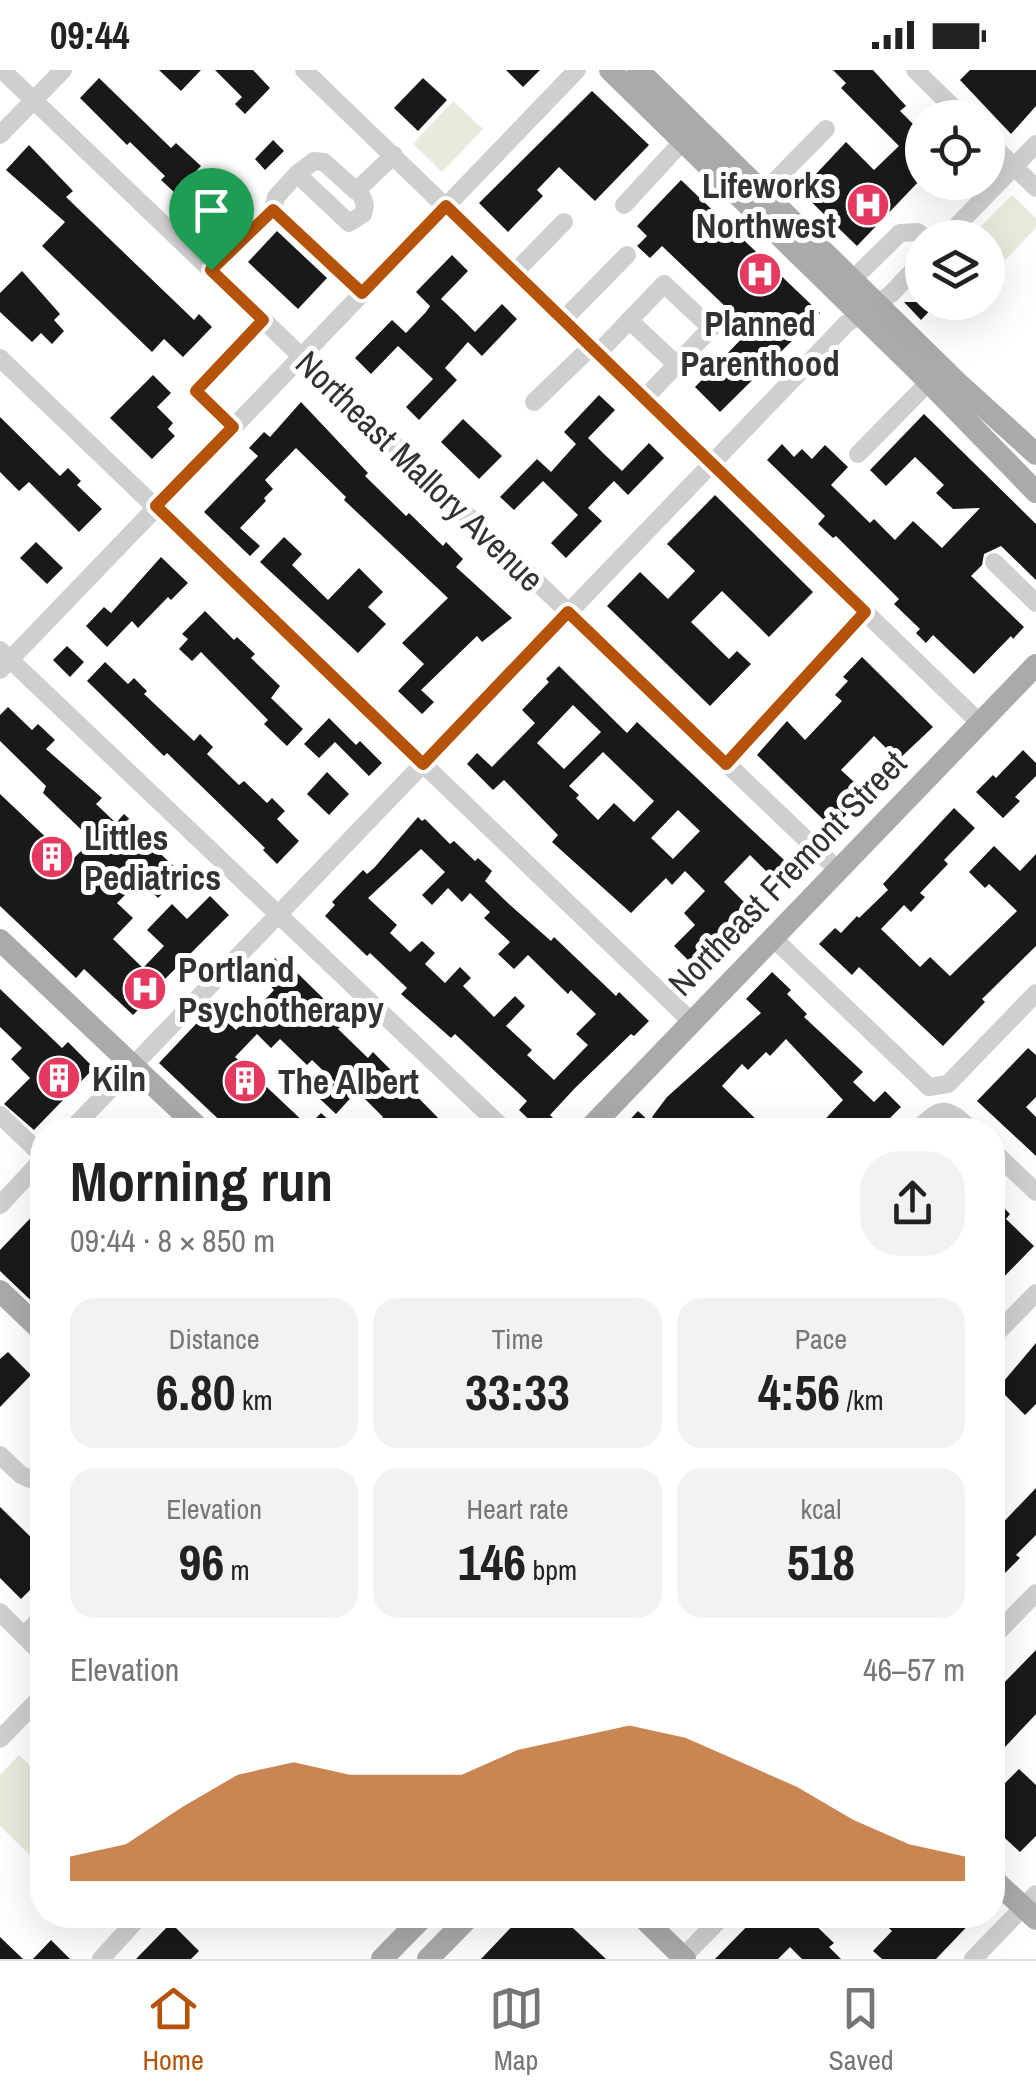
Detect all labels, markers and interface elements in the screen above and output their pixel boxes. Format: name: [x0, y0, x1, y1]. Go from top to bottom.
text: 09:44: [50, 10, 130, 61]
map controls: [905, 100, 1005, 320]
button: locate: [905, 100, 1005, 200]
place label: Lifeworks Northwest: [696, 162, 836, 249]
pin: [169, 168, 254, 271]
hospital icon: Lifeworks Northwest: [845, 182, 891, 228]
icon: arrive: [184, 183, 239, 238]
button: layers: [905, 220, 1005, 320]
hospital icon: Planned Parenthood: [737, 251, 783, 297]
place label: Planned Parenthood: [680, 300, 840, 387]
street label: Northeast Mallory Avenue: [286, 340, 554, 602]
street label: Northeast Fremont Street: [658, 740, 916, 1006]
place label: Littles Pediatrics: [84, 814, 221, 901]
building icon: Littles Pediatrics: [29, 834, 75, 880]
place label: Portland Psychotherapy: [178, 946, 384, 1033]
hospital icon: Portland Psychotherapy: [122, 966, 168, 1012]
building icon: Kiln: [36, 1055, 82, 1101]
place label: Kiln: [92, 1055, 146, 1102]
building icon: The Albert: [222, 1058, 268, 1104]
place label: The Albert: [278, 1058, 419, 1105]
text: Morning run: [70, 1144, 333, 1218]
button: share: [860, 1151, 965, 1256]
text: 09:44 · 8 × 850 m: [70, 1219, 275, 1262]
text: Distance: [169, 1320, 259, 1358]
text: Time: [492, 1320, 543, 1358]
text: Pace: [795, 1320, 847, 1358]
text: 6.80: [156, 1358, 236, 1426]
text: 33:33: [465, 1358, 570, 1426]
text: 4:56: [758, 1358, 840, 1426]
text: km: [236, 1381, 273, 1419]
text: /km: [840, 1381, 884, 1419]
text: Elevation: [166, 1490, 262, 1528]
text: Heart rate: [466, 1490, 569, 1528]
text: kcal: [800, 1490, 841, 1528]
text: 96: [179, 1528, 224, 1596]
text: 146: [458, 1528, 526, 1596]
text: 518: [787, 1528, 855, 1596]
text: m: [224, 1551, 250, 1589]
text: bpm: [526, 1551, 577, 1589]
text: Elevation: [70, 1648, 179, 1691]
text: 46–57 m: [863, 1648, 965, 1691]
tab: Home: [142, 1981, 204, 2079]
tab: Map: [489, 1981, 544, 2079]
tab: Saved: [828, 1981, 894, 2079]

